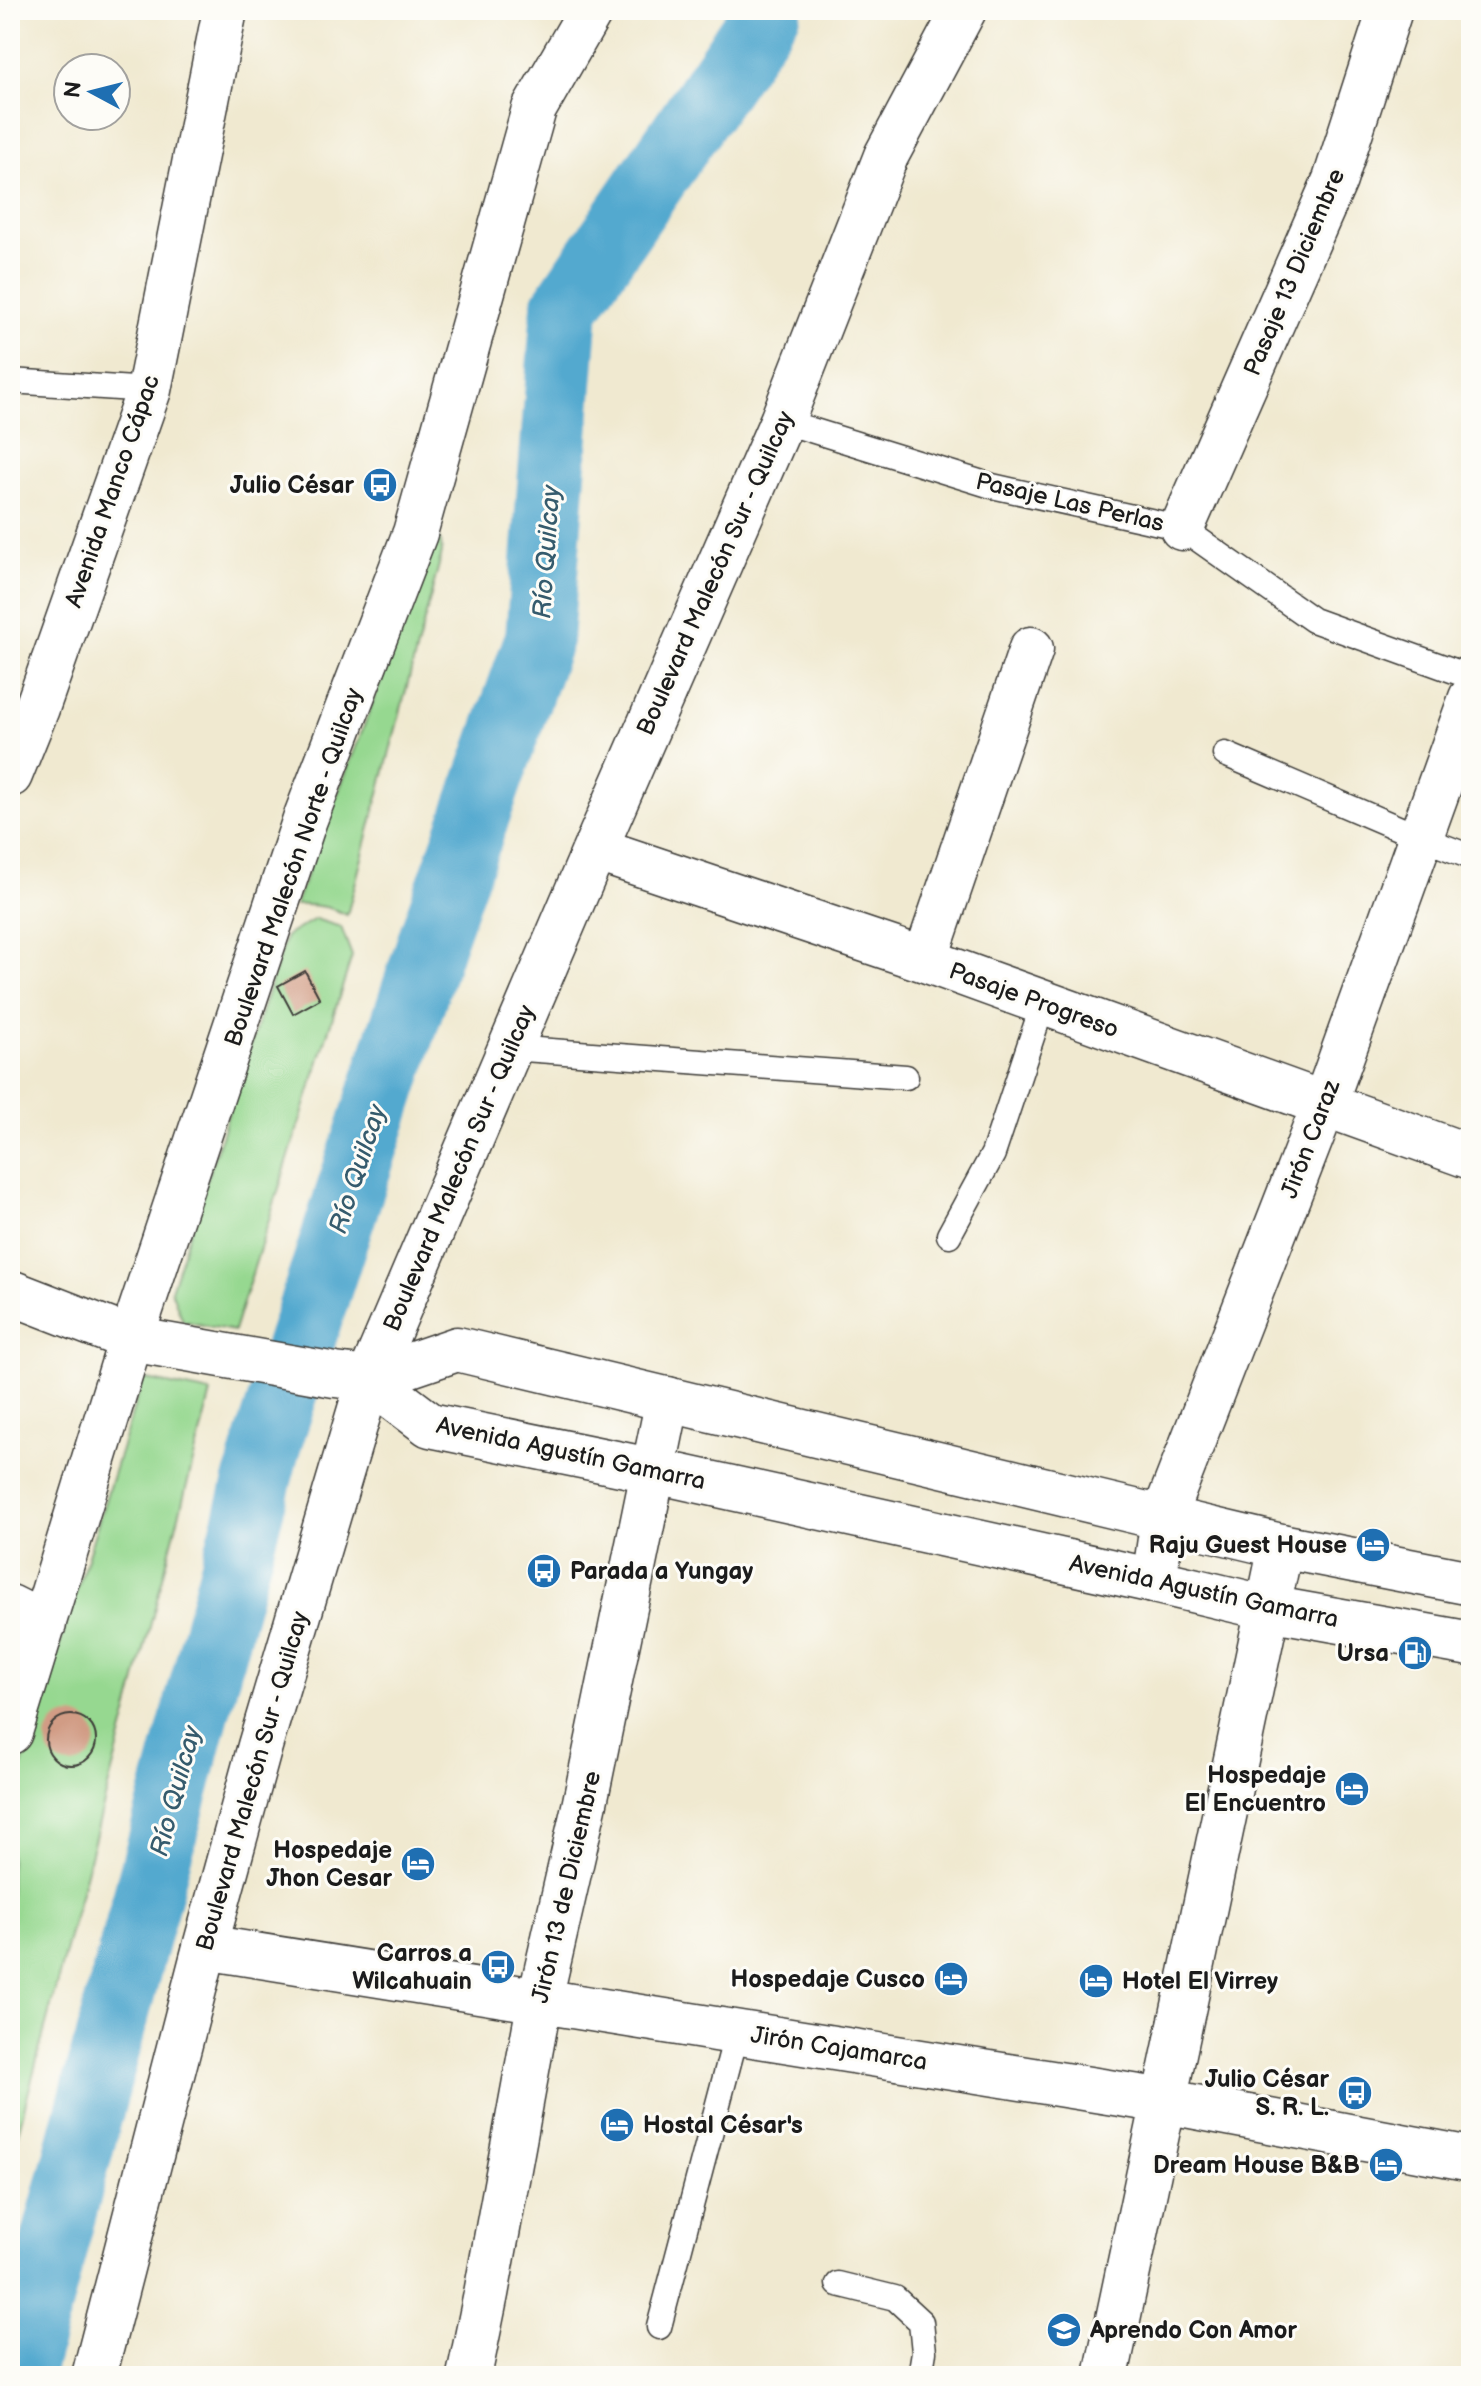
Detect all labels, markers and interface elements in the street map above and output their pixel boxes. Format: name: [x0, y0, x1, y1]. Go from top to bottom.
north arrow: [52, 52, 132, 132]
text: N: [59, 80, 88, 100]
street label: Pasaje 13 Diciembre: [1238, 164, 1351, 380]
street label: Avenida Manco Cápac: [59, 371, 166, 611]
street label: Boulevard Malecón Sur - Quilcay: [631, 406, 800, 740]
bus stop icon: Julio César: [361, 466, 399, 504]
street label: Pasaje Las Perlas: [973, 467, 1167, 538]
place label: Julio César: [230, 471, 354, 500]
water label: Río Quilcay: [527, 483, 568, 620]
street label: Boulevard Malecón Norte - Quilcay: [218, 684, 369, 1050]
street label: Pasaje Progreso: [945, 956, 1123, 1045]
street label: Boulevard Malecón Sur - Quilcay: [377, 1000, 542, 1336]
street label: Jirón Caraz: [1275, 1075, 1346, 1202]
water label: Río Quilcay: [323, 1100, 394, 1238]
street label: Avenida Agustín Gamarra: [434, 1411, 708, 1496]
hotel icon: Raju Guest House: [1354, 1526, 1392, 1564]
place label: Raju Guest House: [1149, 1531, 1347, 1560]
street label: Avenida Agustín Gamarra: [1067, 1549, 1341, 1634]
bus stop icon: Parada a Yungay: [525, 1552, 563, 1590]
place label: Parada a Yungay: [570, 1557, 753, 1586]
street label: Boulevard Malecón Sur - Quilcay: [190, 1608, 315, 1954]
fuel station icon: Ursa: [1396, 1634, 1434, 1672]
place label: Ursa: [1337, 1639, 1389, 1668]
water label: Río Quilcay: [144, 1722, 209, 1860]
place label: Hospedaje El Encuentro: [1184, 1761, 1326, 1818]
street label: Jirón 13 de Diciembre: [526, 1768, 607, 2006]
hotel icon: Hospedaje El Encuentro: [1333, 1770, 1371, 1808]
place label: Hospedaje Jhon Cesar: [266, 1836, 392, 1893]
hotel icon: Hospedaje Jhon Cesar: [399, 1845, 437, 1883]
place label: Carros a Wilcahuain: [352, 1939, 472, 1996]
bus stop icon: Carros a Wilcahuain: [479, 1948, 517, 1986]
hotel icon: Hospedaje Cusco: [932, 1960, 970, 1998]
hotel icon: Hotel El Virrey: [1077, 1962, 1115, 2000]
place label: Hospedaje Cusco: [731, 1965, 925, 1994]
place label: Hotel El Virrey: [1122, 1967, 1278, 1996]
street label: Jirón Cajamarca: [749, 2020, 929, 2077]
place label: Julio César S. R. L.: [1205, 2065, 1329, 2122]
bus stop icon: Julio César S. R. L.: [1336, 2074, 1374, 2112]
hotel icon: Hostal César's: [598, 2106, 636, 2144]
place label: Hostal César's: [643, 2111, 803, 2140]
hotel icon: Dream House B&B: [1367, 2146, 1405, 2184]
place label: Dream House B&B: [1153, 2151, 1360, 2180]
school or university icon: Aprendo Con Amor: [1045, 2311, 1083, 2349]
place label: Aprendo Con Amor: [1089, 2316, 1297, 2345]

